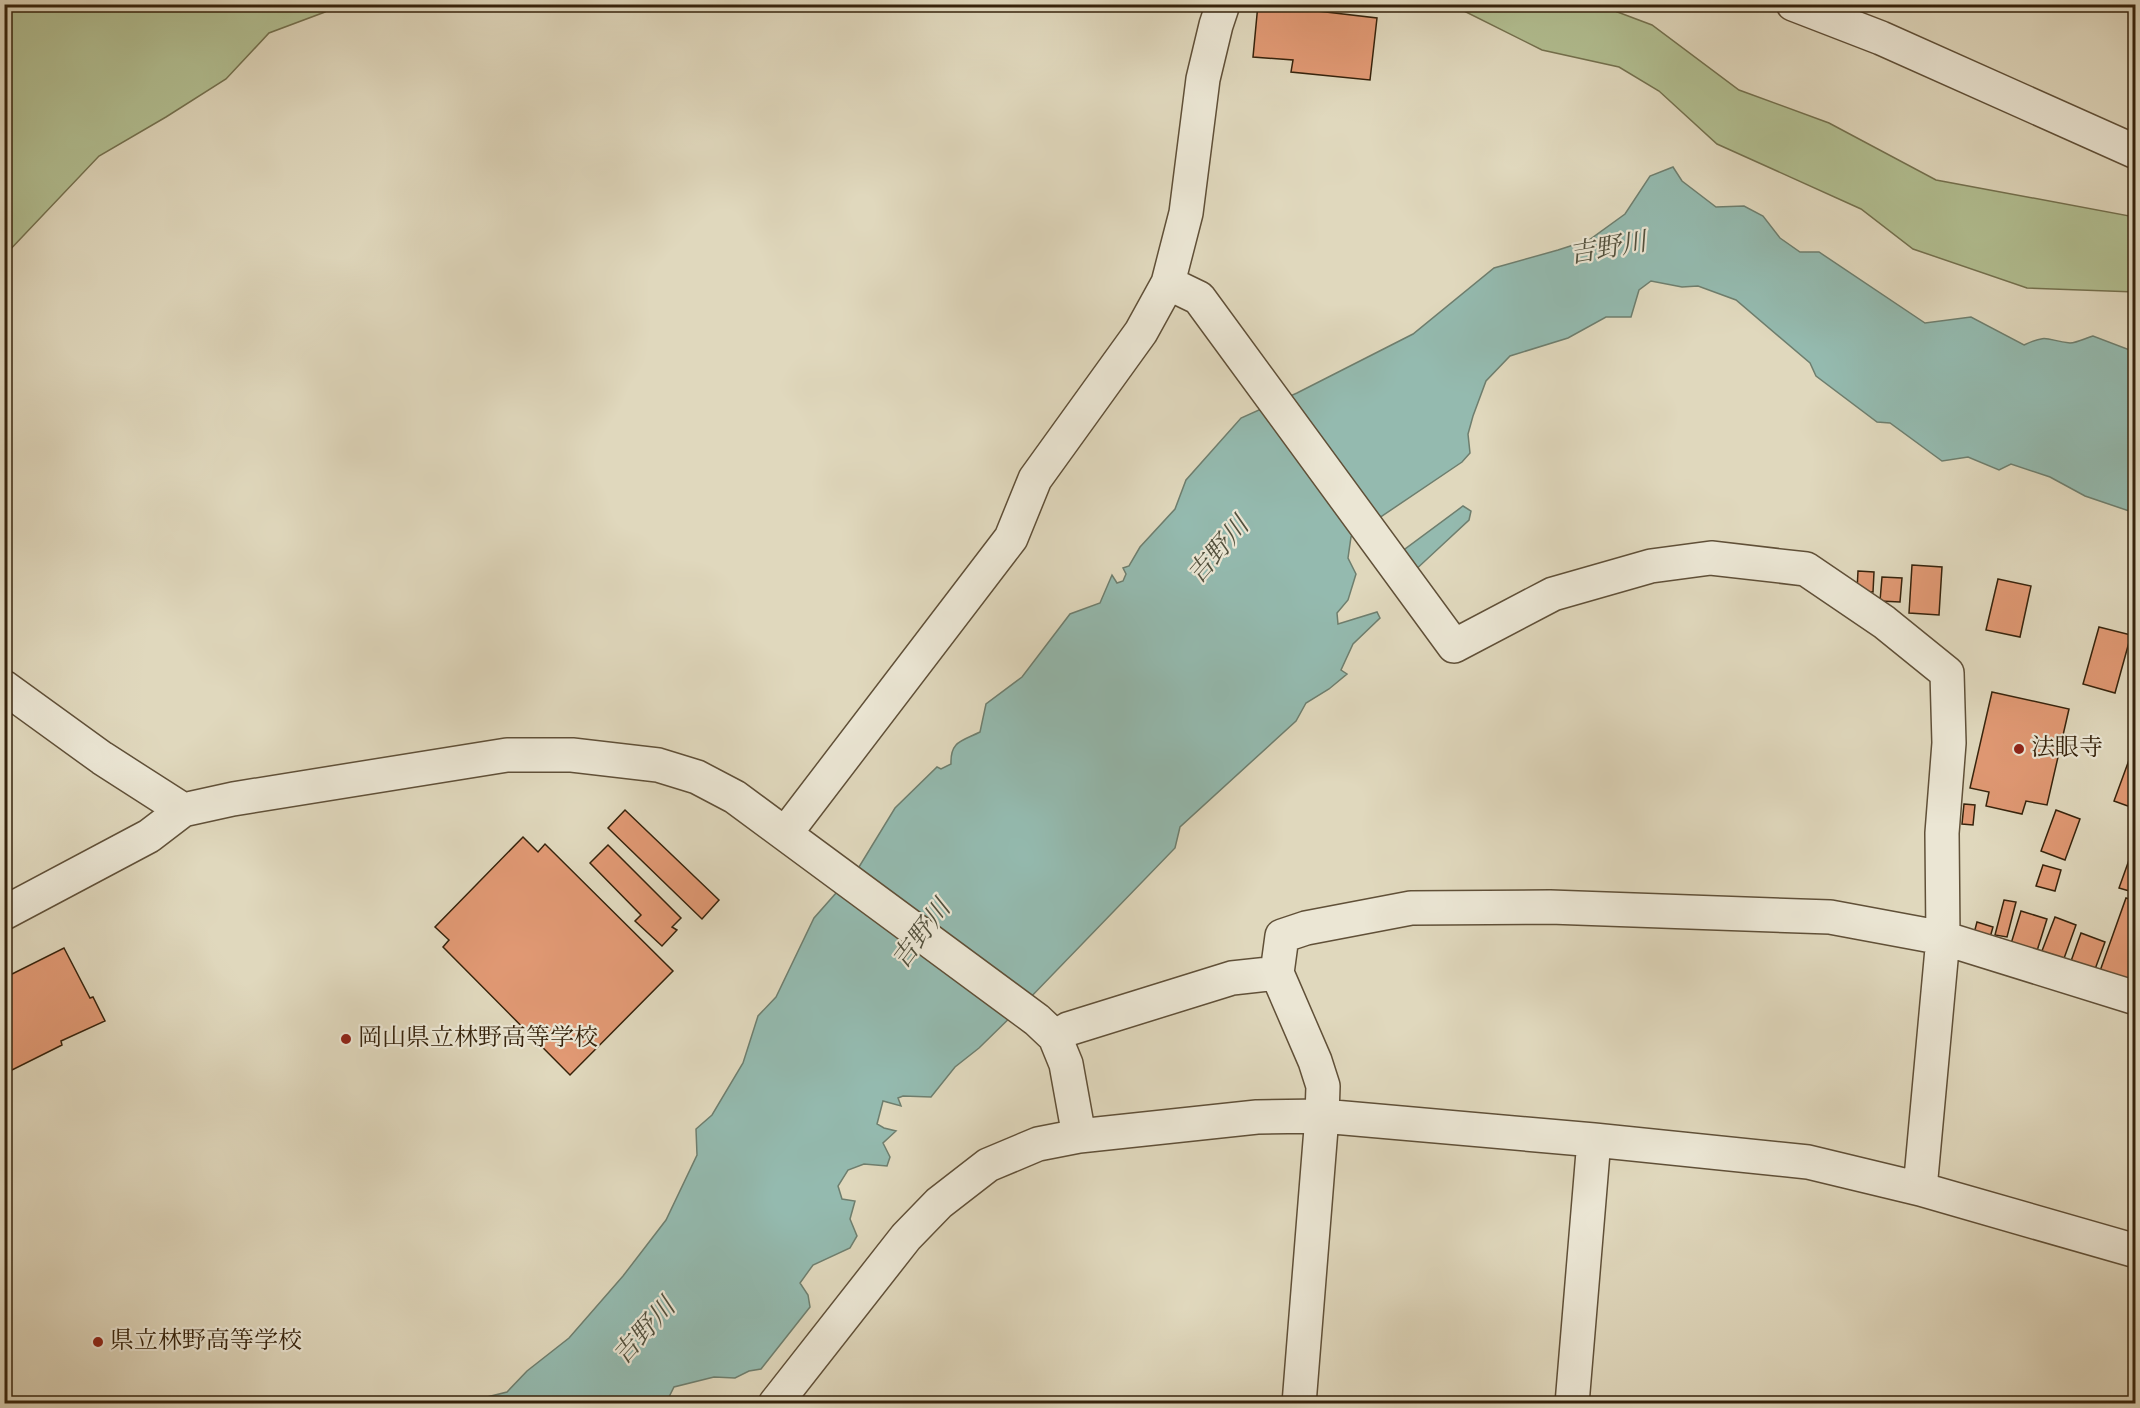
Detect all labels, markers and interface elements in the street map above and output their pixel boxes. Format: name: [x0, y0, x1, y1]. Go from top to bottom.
water label: 吉野川: [1567, 227, 1652, 269]
water label: 吉野川: [1182, 509, 1256, 589]
place label: 法眼寺: [2031, 734, 2103, 761]
marker: 法眼寺: [2012, 742, 2026, 756]
water label: 吉野川: [887, 892, 958, 974]
place label: 岡山県立林野高等学校: [358, 1024, 598, 1051]
marker: 岡山県立林野高等学校: [339, 1032, 353, 1046]
water label: 吉野川: [608, 1291, 683, 1370]
place label: 県立林野高等学校: [110, 1327, 302, 1354]
marker: 県立林野高等学校: [91, 1335, 105, 1349]

